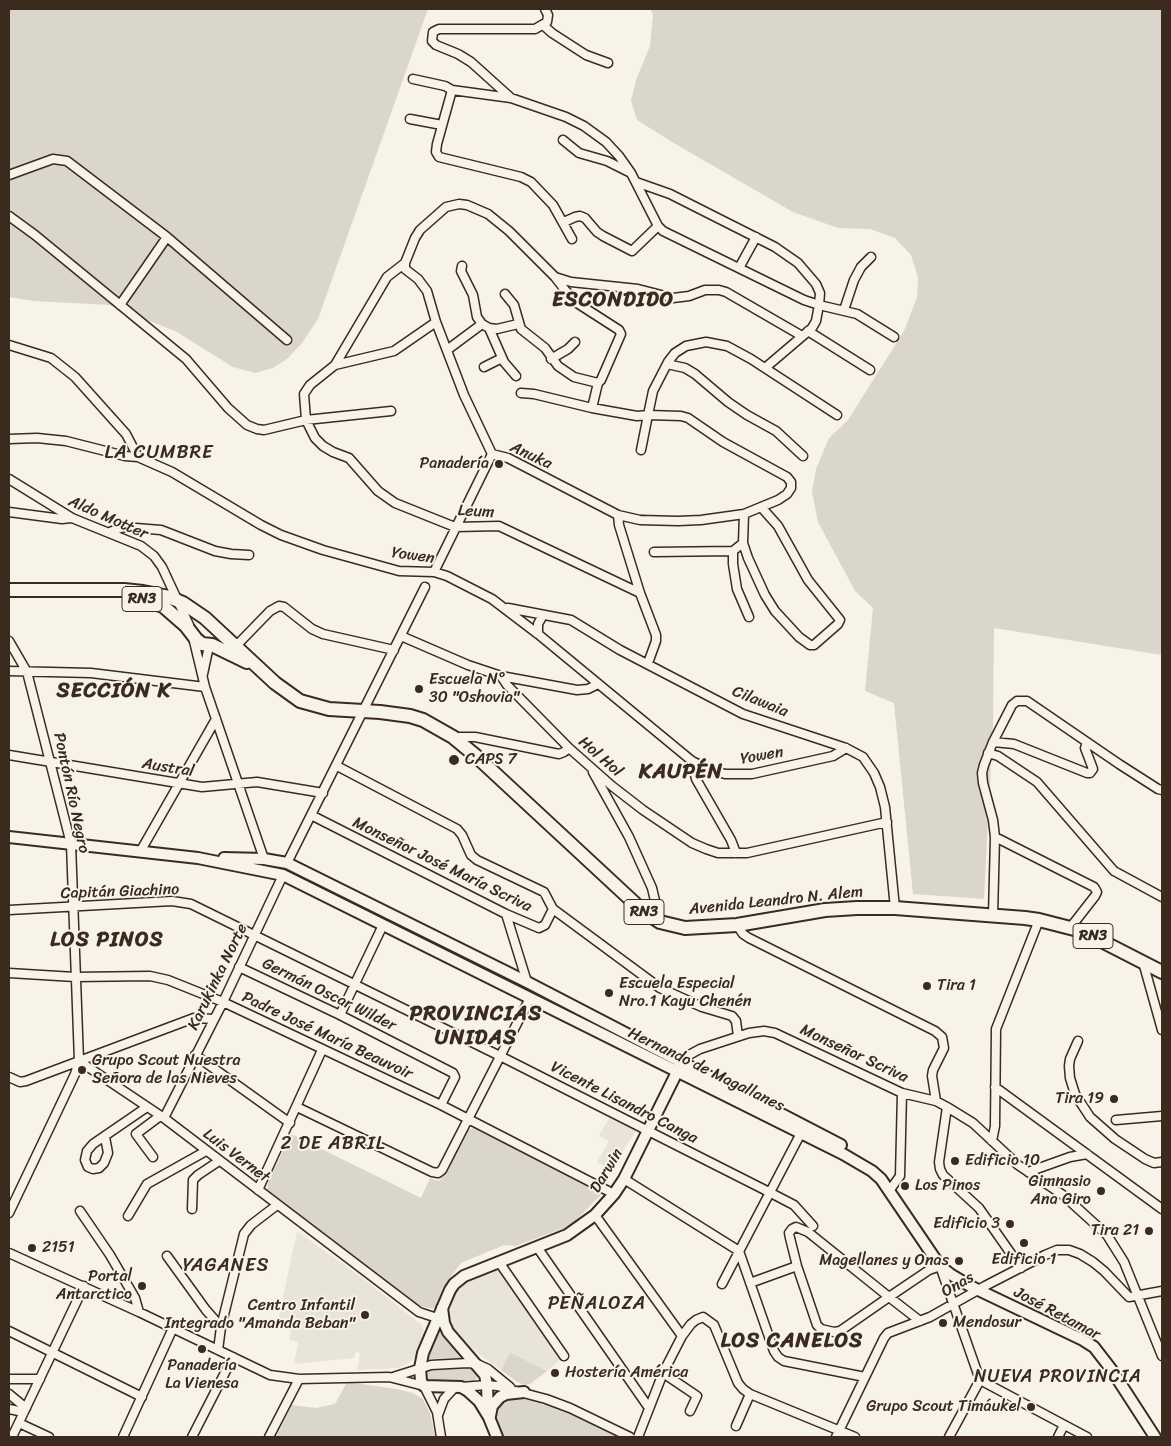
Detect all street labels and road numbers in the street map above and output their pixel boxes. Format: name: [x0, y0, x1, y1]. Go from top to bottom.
street label: Anuka: [507, 438, 555, 474]
street label: Aldo Motter: [65, 492, 151, 544]
street label: Leum: [457, 501, 495, 523]
street label: Yowen: [390, 543, 436, 569]
road number: RN3: [122, 586, 162, 612]
street label: Cilawaia: [729, 682, 791, 722]
street label: Pontón Río Negro: [49, 731, 93, 855]
street label: Hol Hol: [574, 733, 626, 781]
street label: Yowen: [739, 743, 785, 769]
street label: Austral: [141, 754, 195, 782]
street label: Monseñor José María Scriva: [349, 813, 535, 917]
street label: Capitán Giachino: [60, 880, 180, 904]
street label: Avenida Leandro N. Alem: [688, 882, 864, 920]
road number: RN3: [624, 900, 664, 924]
street label: Karukinka Norte: [184, 921, 252, 1033]
road number: RN3: [1073, 924, 1113, 948]
street label: Germán Oscar Wilder: [259, 954, 399, 1036]
street label: Padre José María Beauvoir: [239, 988, 415, 1084]
street label: Monseñor Scriva: [797, 1021, 911, 1087]
street label: Hernando de Magallanes: [625, 1024, 787, 1116]
street label: Vicente Lisandro Canga: [547, 1058, 701, 1148]
street label: Luis Vernet: [199, 1125, 273, 1187]
street label: Darwin: [586, 1145, 628, 1197]
street label: Onas: [938, 1268, 978, 1302]
street label: José Retamar: [1010, 1283, 1104, 1345]

